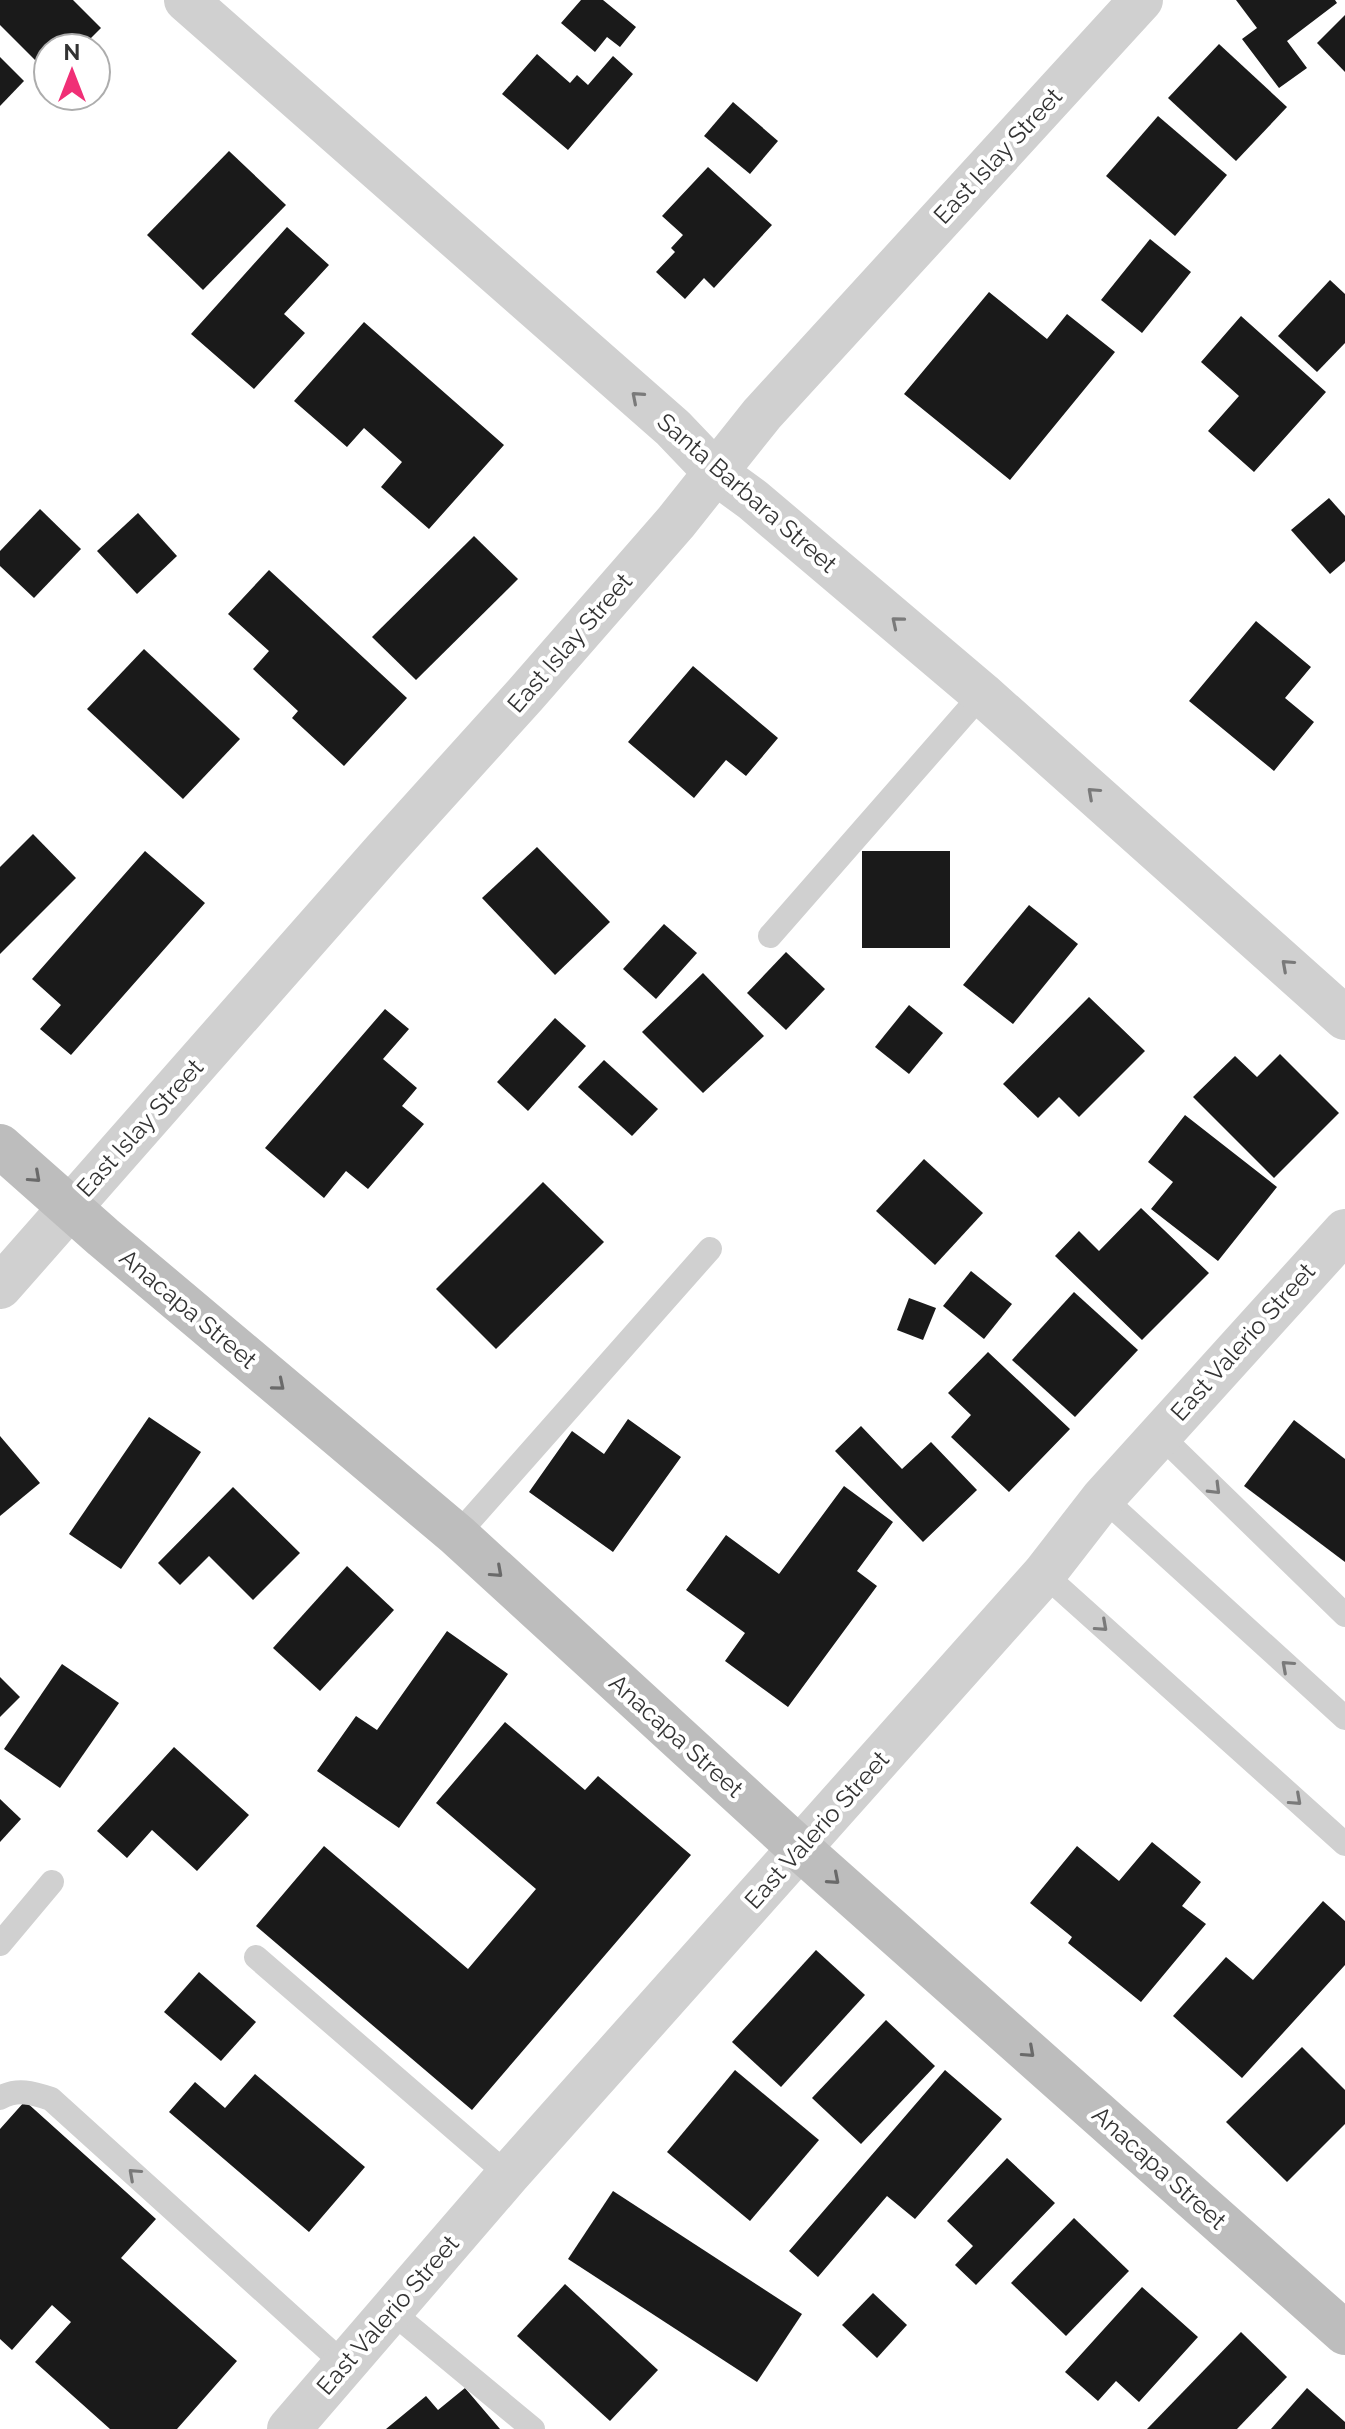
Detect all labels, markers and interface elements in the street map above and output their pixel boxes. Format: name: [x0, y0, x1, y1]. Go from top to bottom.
north arrow: [32, 32, 112, 112]
text: N: [64, 39, 80, 65]
street label: East Islay Street: [927, 82, 1068, 230]
one-way arrow: [632, 392, 647, 407]
street label: Santa Barbara Street: [652, 407, 843, 578]
street label: East Islay Street: [501, 567, 638, 718]
one-way arrow: [891, 617, 906, 632]
one-way arrow: [1087, 788, 1102, 802]
one-way arrow: [1282, 961, 1297, 975]
street label: East Islay Street: [70, 1053, 209, 1202]
one-way arrow: [25, 1167, 40, 1182]
street label: Anacapa Street: [114, 1243, 263, 1374]
street label: East Valerio Street: [1164, 1257, 1321, 1426]
one-way arrow: [269, 1375, 284, 1390]
one-way arrow: [1206, 1480, 1220, 1494]
one-way arrow: [488, 1563, 502, 1578]
one-way arrow: [1093, 1617, 1107, 1631]
one-way arrow: [1282, 1661, 1297, 1675]
street label: Anacapa Street: [603, 1668, 749, 1803]
street label: East Valerio Street: [738, 1745, 895, 1914]
one-way arrow: [1286, 1790, 1301, 1804]
one-way arrow: [825, 1870, 840, 1884]
one-way arrow: [1019, 2042, 1034, 2057]
street label: Anacapa Street: [1086, 2100, 1232, 2235]
one-way arrow: [128, 2169, 143, 2183]
street label: East Valerio Street: [310, 2229, 465, 2400]

